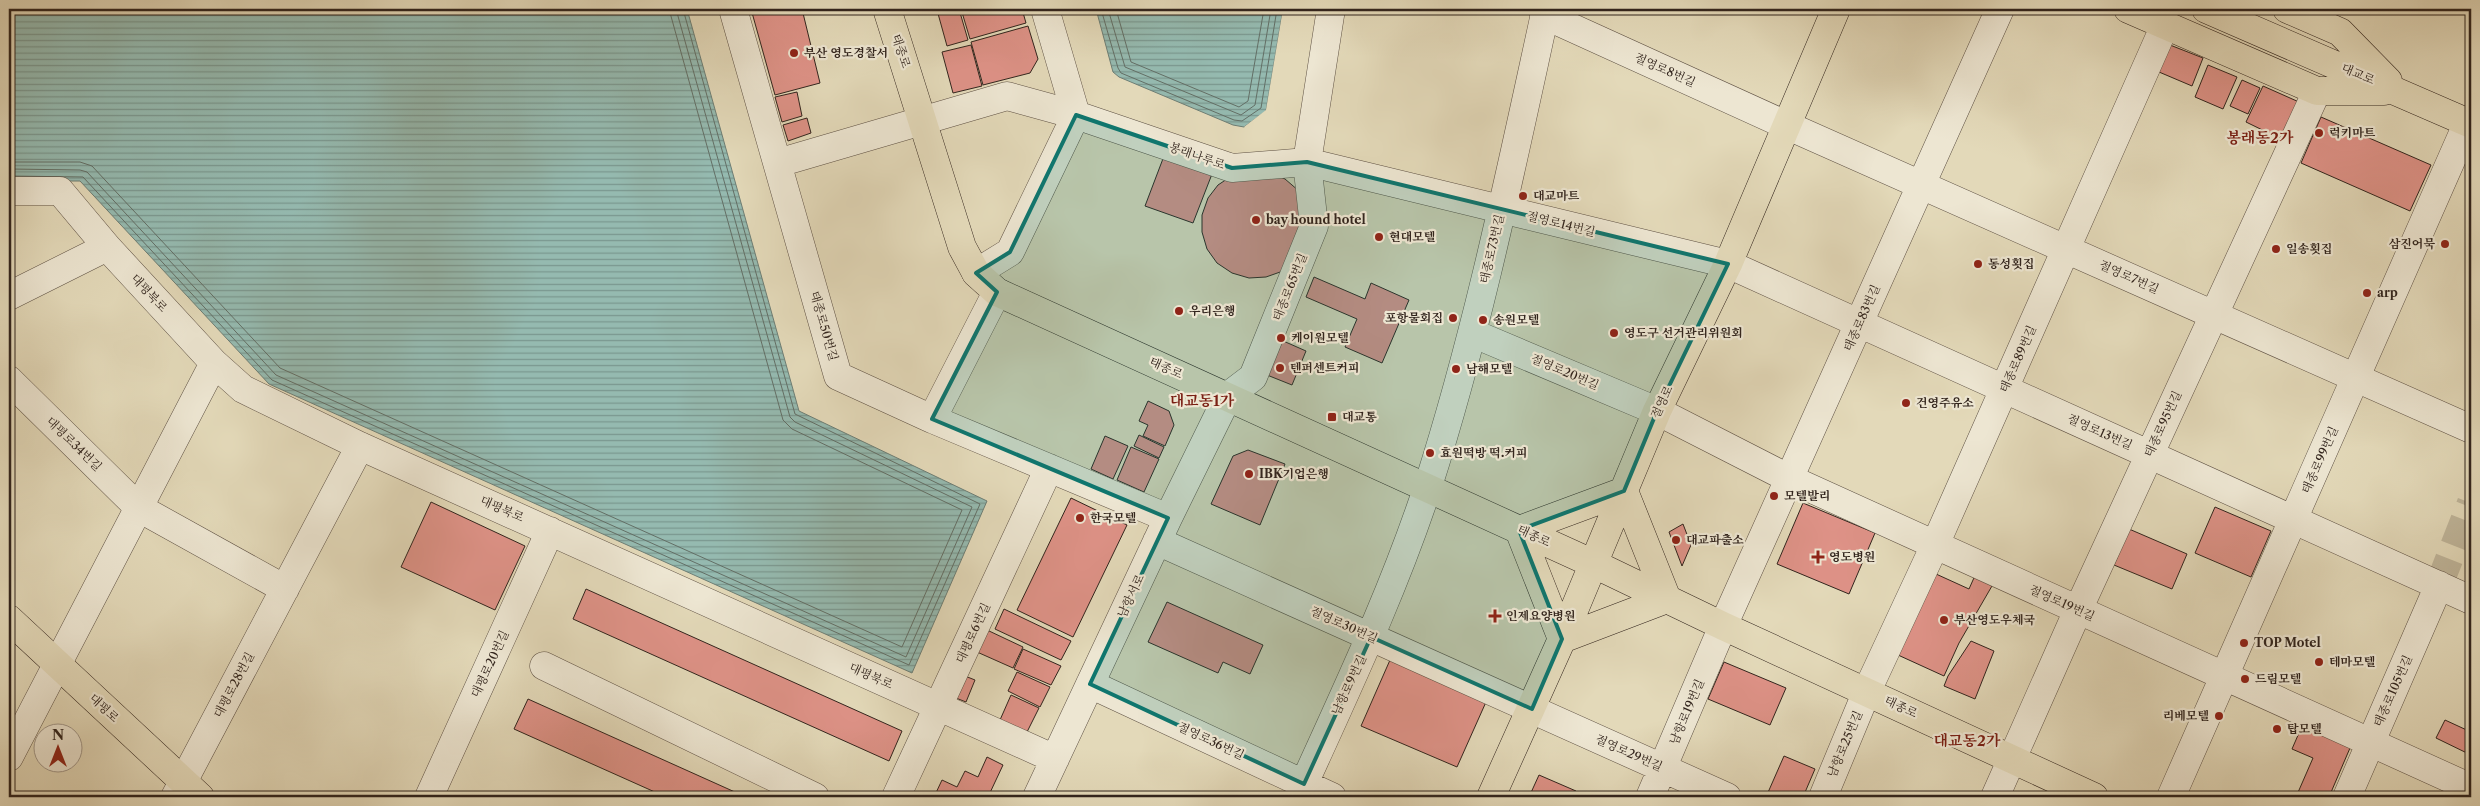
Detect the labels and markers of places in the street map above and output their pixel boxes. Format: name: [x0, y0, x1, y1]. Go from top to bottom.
place label: 부산 영도경찰서: [804, 45, 888, 60]
marker: 부산 영도경찰서: [788, 47, 800, 59]
place label: 럭키마트: [2329, 125, 2376, 140]
marker: 럭키마트: [2313, 127, 2325, 139]
place label: 대교마트: [1533, 188, 1580, 203]
marker: 대교마트: [1517, 190, 1529, 202]
place label: bay hound hotel: [1265, 212, 1366, 227]
marker: bay hound hotel: [1250, 214, 1262, 226]
place label: 현대모텔: [1389, 229, 1435, 244]
marker: 현대모텔: [1373, 231, 1385, 243]
place label: 삼진어묵: [2389, 236, 2435, 251]
marker: 삼진어묵: [2439, 238, 2451, 250]
place label: 일송횟집: [2286, 241, 2332, 256]
marker: 일송횟집: [2270, 243, 2282, 255]
place label: 동성횟집: [1988, 256, 2034, 271]
marker: 동성횟집: [1972, 258, 1984, 270]
place label: arp: [2377, 285, 2398, 300]
marker: arp: [2361, 287, 2373, 299]
place label: 우리은행: [1189, 303, 1235, 318]
marker: 우리은행: [1173, 305, 1185, 317]
place label: 포항물회집: [1385, 310, 1443, 325]
marker: 포항물회집: [1447, 312, 1459, 324]
place label: 송원모텔: [1493, 312, 1539, 327]
marker: 송원모텔: [1477, 314, 1489, 326]
place label: 영도구 선거관리위원회: [1624, 325, 1743, 340]
marker: 영도구 선거관리위원회: [1608, 327, 1620, 339]
place label: 케이원모텔: [1291, 330, 1349, 345]
marker: 케이원모텔: [1275, 332, 1287, 344]
place label: 텐퍼센트커피: [1290, 360, 1360, 375]
place label: 남해모텔: [1466, 361, 1512, 376]
marker: 텐퍼센트커피: [1274, 362, 1286, 374]
marker: 남해모텔: [1450, 363, 1462, 375]
place label: 건영주유소: [1916, 395, 1974, 410]
marker: 건영주유소: [1900, 397, 1912, 409]
place label: 대교통: [1342, 409, 1377, 424]
marker: 대교통: [1326, 411, 1338, 423]
place label: 효원떡방 떡.커피: [1440, 445, 1527, 460]
marker: 효원떡방 떡.커피: [1424, 447, 1436, 459]
place label: IBK기업은행: [1259, 466, 1329, 481]
marker: IBK기업은행: [1243, 468, 1255, 480]
place label: 모텔발리: [1784, 488, 1830, 503]
marker: 모텔발리: [1768, 490, 1780, 502]
place label: 한국모텔: [1090, 510, 1136, 525]
marker: 한국모텔: [1074, 512, 1086, 524]
place label: 대교파출소: [1686, 532, 1744, 547]
marker: 대교파출소: [1670, 534, 1682, 546]
place label: 영도병원: [1829, 549, 1875, 564]
marker: 영도병원: [1811, 550, 1825, 564]
place label: 인제요양병원: [1506, 608, 1576, 623]
marker: 인제요양병원: [1488, 609, 1502, 623]
place label: 부산영도우체국: [1954, 612, 2036, 627]
marker: 부산영도우체국: [1938, 614, 1950, 626]
place label: TOP Motel: [2254, 635, 2321, 650]
marker: TOP Motel: [2238, 637, 2250, 649]
place label: 테마모텔: [2329, 654, 2375, 669]
marker: 테마모텔: [2313, 656, 2325, 668]
place label: 드림모텔: [2255, 671, 2301, 686]
marker: 드림모텔: [2239, 673, 2251, 685]
place label: 리베모텔: [2163, 708, 2209, 723]
marker: 리베모텔: [2213, 710, 2225, 722]
place label: 탑모텔: [2287, 721, 2322, 736]
marker: 탑모텔: [2271, 723, 2283, 735]

